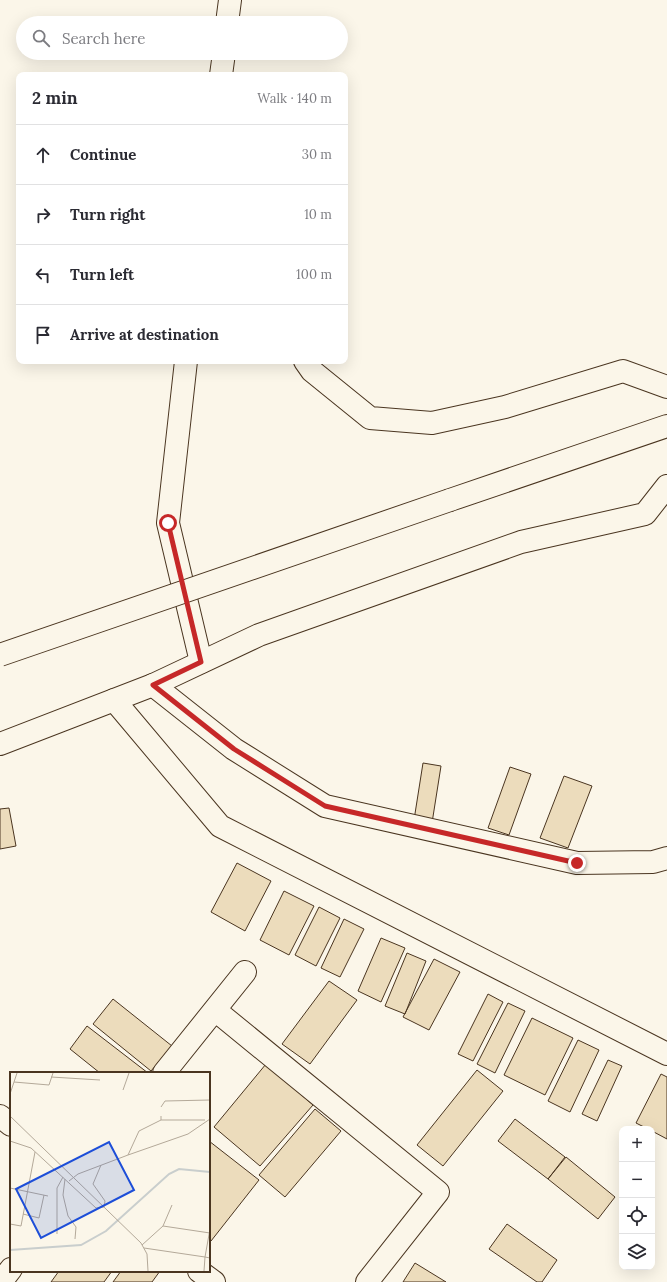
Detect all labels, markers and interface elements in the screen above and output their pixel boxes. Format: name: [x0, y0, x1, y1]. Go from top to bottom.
search box: [16, 16, 348, 60]
icon: search: [30, 27, 52, 49]
text: Search here: [62, 29, 145, 48]
text: 2 min: [32, 87, 78, 109]
text: Walk · 140 m: [257, 90, 332, 107]
icon: ahead: [32, 144, 54, 166]
text: Continue: [70, 145, 136, 164]
text: 30 m: [302, 146, 332, 163]
icon: right: [32, 204, 54, 226]
text: Turn right: [70, 205, 146, 224]
text: 10 m: [304, 206, 332, 223]
icon: left: [32, 264, 54, 286]
text: Turn left: [70, 265, 134, 284]
text: 100 m: [296, 266, 332, 283]
icon: arrive: [32, 324, 54, 346]
text: Arrive at destination: [70, 325, 219, 344]
route start: [159, 514, 177, 532]
route end: [568, 854, 586, 872]
inset map: [10, 1072, 210, 1272]
map controls: [619, 1126, 655, 1270]
button: +: [619, 1126, 655, 1162]
button: −: [619, 1162, 655, 1198]
button: locate: [619, 1198, 655, 1234]
button: layers: [619, 1234, 655, 1270]

